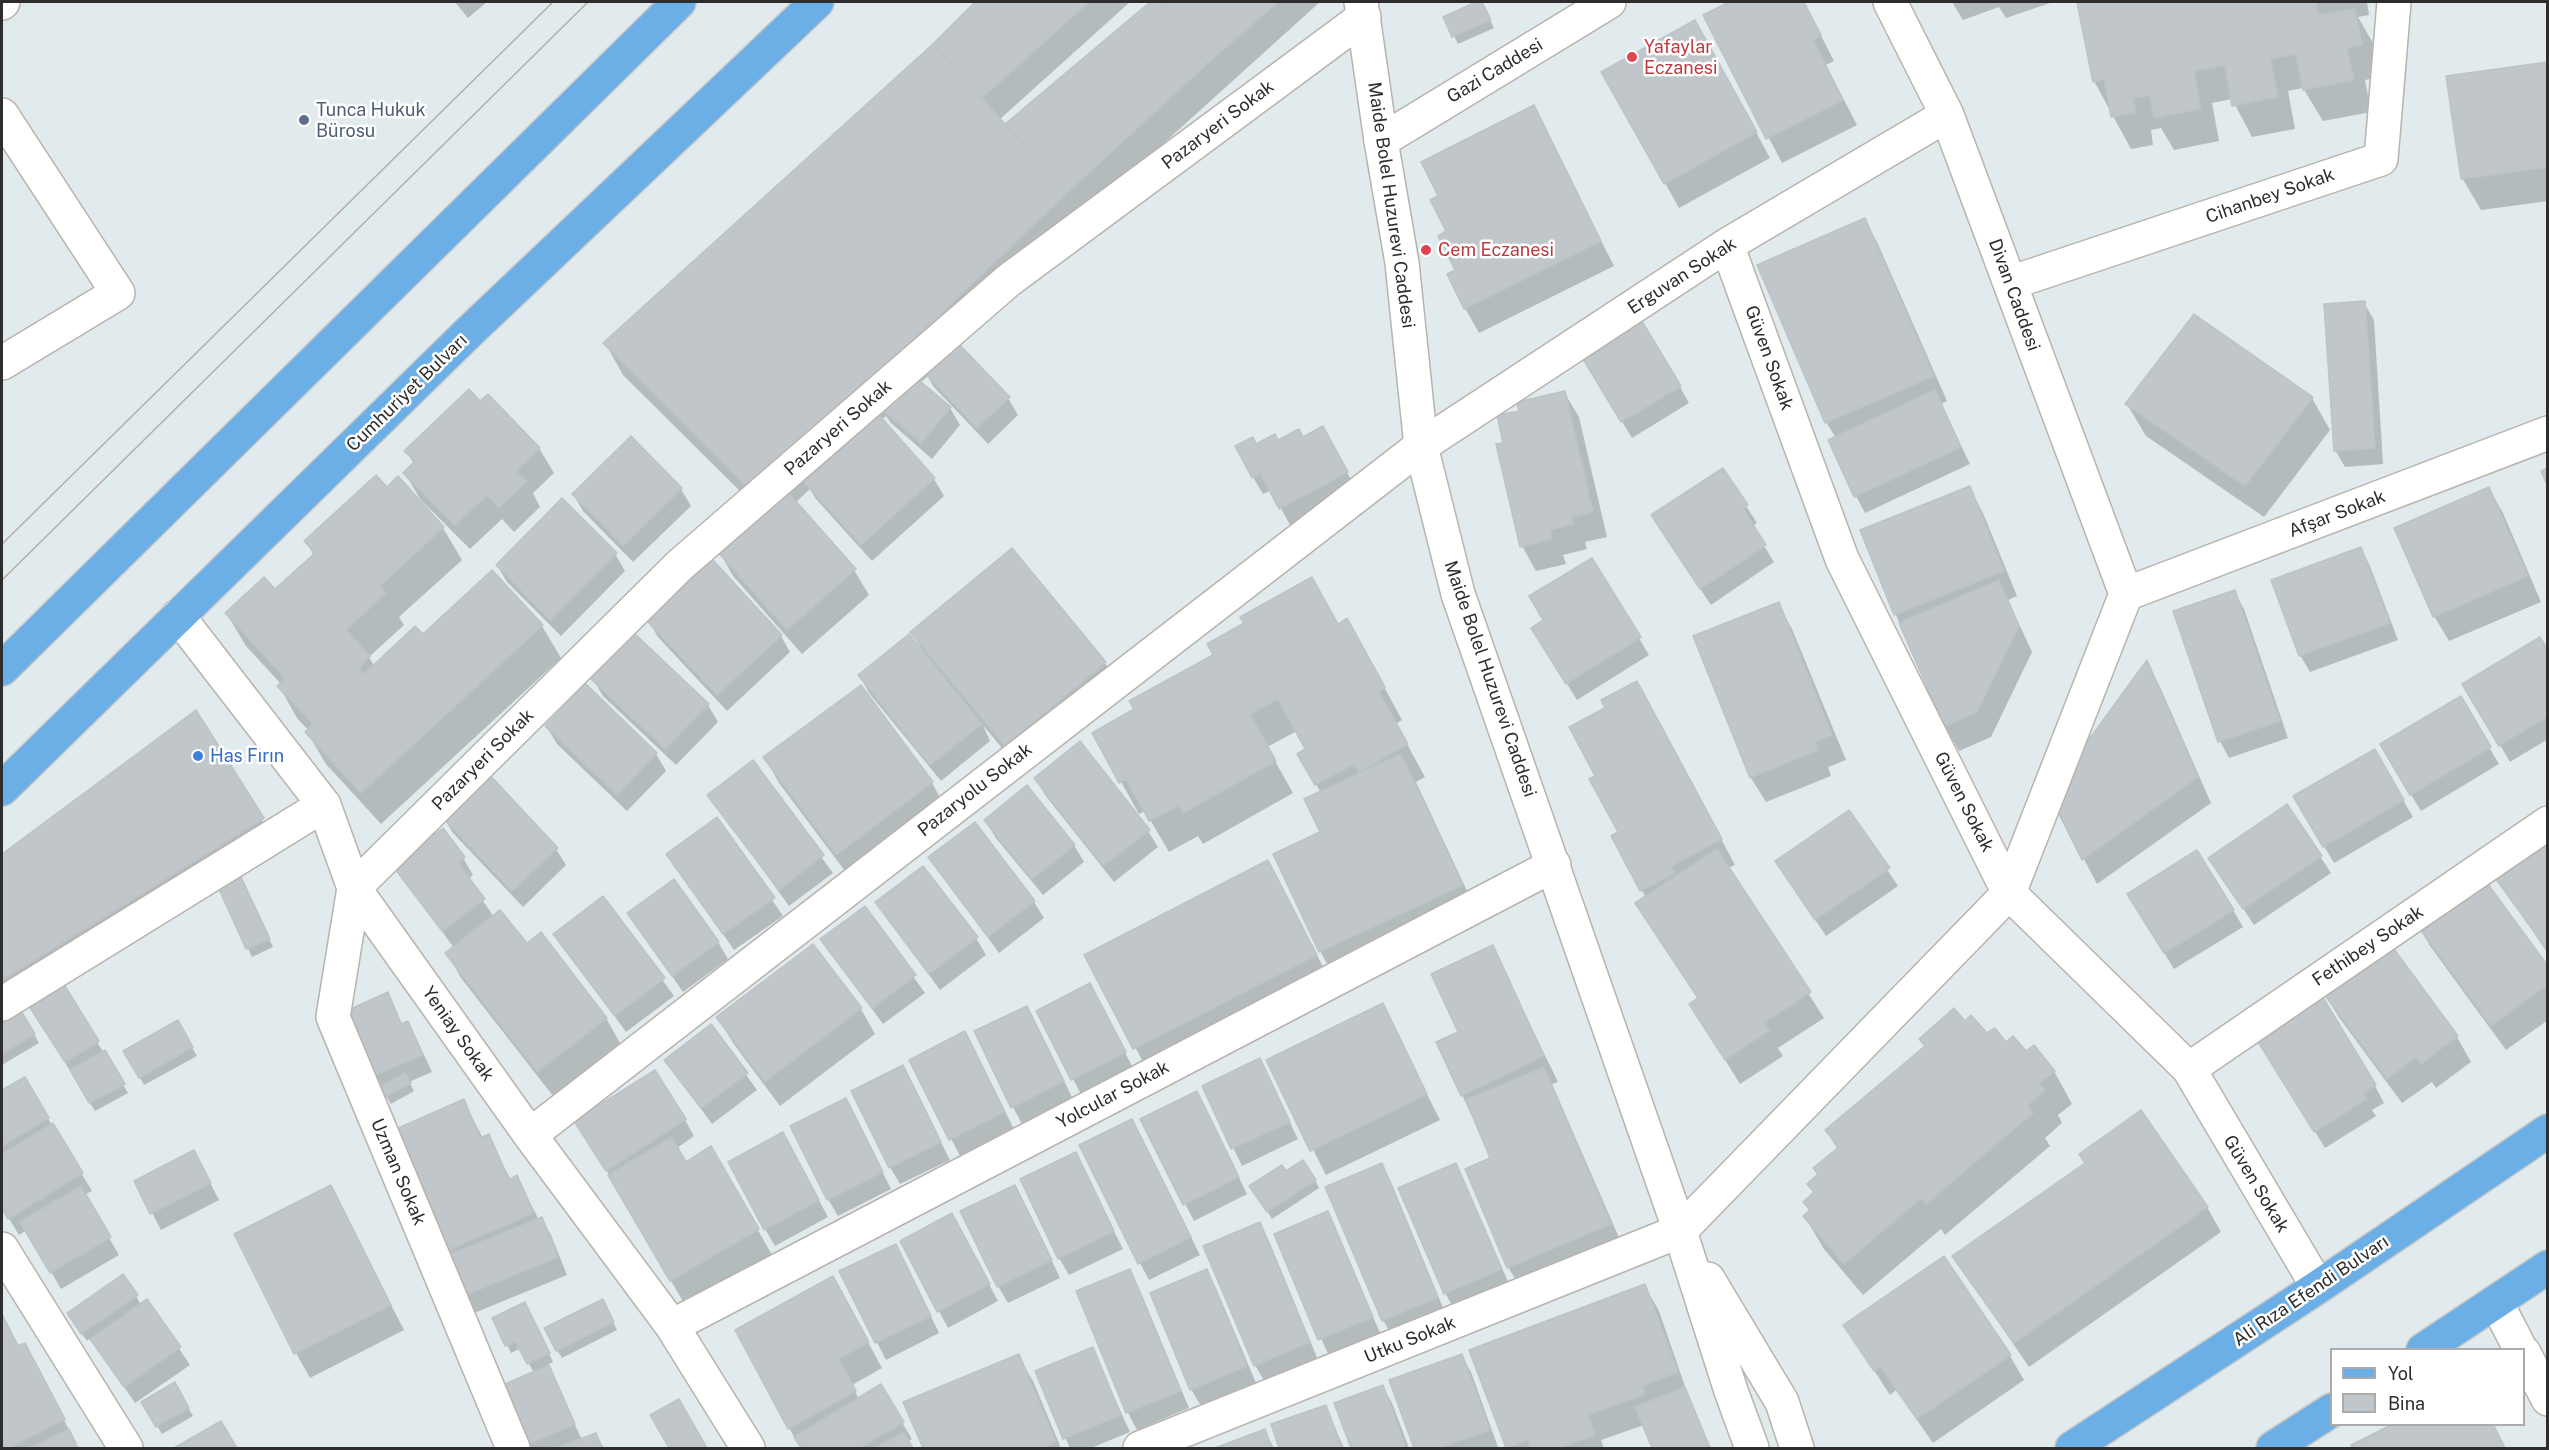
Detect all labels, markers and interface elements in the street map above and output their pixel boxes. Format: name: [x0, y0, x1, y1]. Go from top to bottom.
street label: Gazi Caddesi: [1443, 34, 1547, 108]
place label: Yafaylar Eczanesi: [1644, 36, 1717, 78]
marker: Yafaylar Eczanesi: [1625, 50, 1639, 64]
street label: Pazaryeri Sokak: [1158, 76, 1278, 174]
street label: Maide Bolel Huzurevi Caddesi: [1363, 80, 1419, 330]
place label: Tunca Hukuk Bürosu: [316, 99, 426, 142]
marker: Tunca Hukuk Bürosu: [297, 113, 311, 127]
street label: Cihanbey Sokak: [2203, 164, 2337, 228]
street label: Erguvan Sokak: [1624, 233, 1740, 319]
street label: Divan Caddesi: [1984, 236, 2044, 354]
place label: Cem Eczanesi: [1438, 239, 1554, 261]
marker: Cem Eczanesi: [1419, 243, 1433, 257]
street label: Güven Sokak: [1740, 303, 1798, 413]
street label: Cumhuriyet Bulvarı: [342, 330, 472, 456]
street label: Pazaryeri Sokak: [780, 376, 896, 480]
street label: Afşar Sokak: [2286, 486, 2388, 542]
street label: Maide Bolel Huzurevi Caddesi: [1439, 558, 1541, 800]
street label: Pazaryeri Sokak: [428, 705, 538, 815]
street label: Pazaryolu Sokak: [914, 739, 1036, 841]
place label: Has Fırın: [210, 745, 284, 767]
street label: Güven Sokak: [1929, 748, 1999, 856]
marker: Has Fırın: [191, 749, 205, 763]
street label: Fethibey Sokak: [2308, 901, 2428, 991]
street label: Yeniay Sokak: [417, 982, 499, 1086]
street label: Yolcular Sokak: [1053, 1056, 1173, 1134]
street label: Uzman Sokak: [366, 1115, 430, 1229]
street label: Güven Sokak: [2219, 1131, 2293, 1237]
street label: Ali Rıza Efendi Bulvarı: [2229, 1231, 2393, 1351]
street label: Utku Sokak: [1361, 1312, 1459, 1368]
legend: [2330, 1348, 2525, 1426]
text: Yol: [2388, 1363, 2413, 1384]
text: Bina: [2388, 1393, 2425, 1414]

